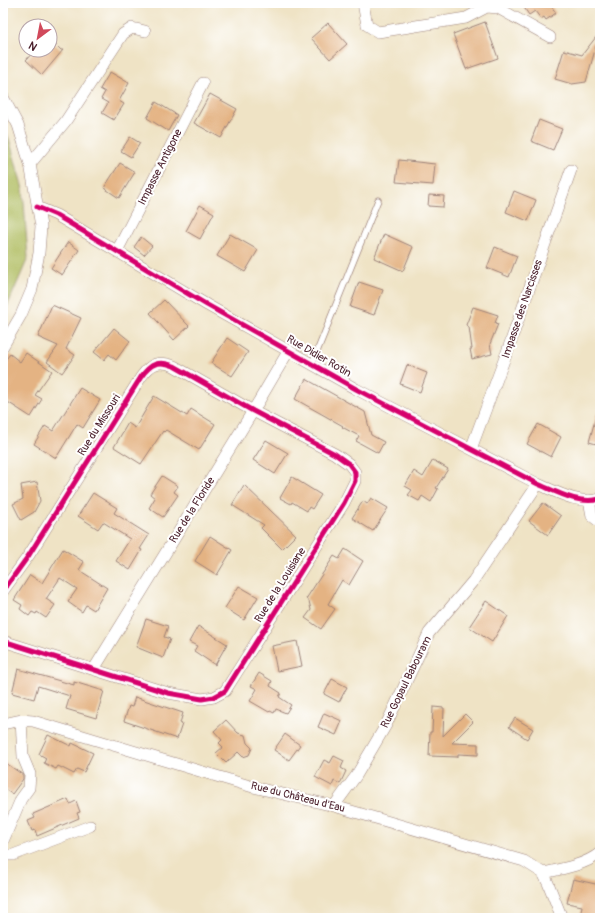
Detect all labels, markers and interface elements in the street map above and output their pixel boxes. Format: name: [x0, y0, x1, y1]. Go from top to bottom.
north arrow: [18, 18, 58, 58]
text: N: [26, 38, 40, 54]
street label: Impasse Antigone: [135, 126, 185, 207]
street label: Impasse des Narcisses: [499, 258, 545, 360]
street label: Rue Didier Rotin: [284, 332, 354, 380]
street label: Rue du Missouri: [75, 392, 123, 458]
street label: Rue de la Floride: [167, 474, 218, 545]
street label: Rue de la Louisiane: [252, 545, 309, 625]
street label: Rue Gopaul Babouram: [378, 634, 434, 730]
street label: Rue du Château d'Eau: [250, 779, 346, 815]

